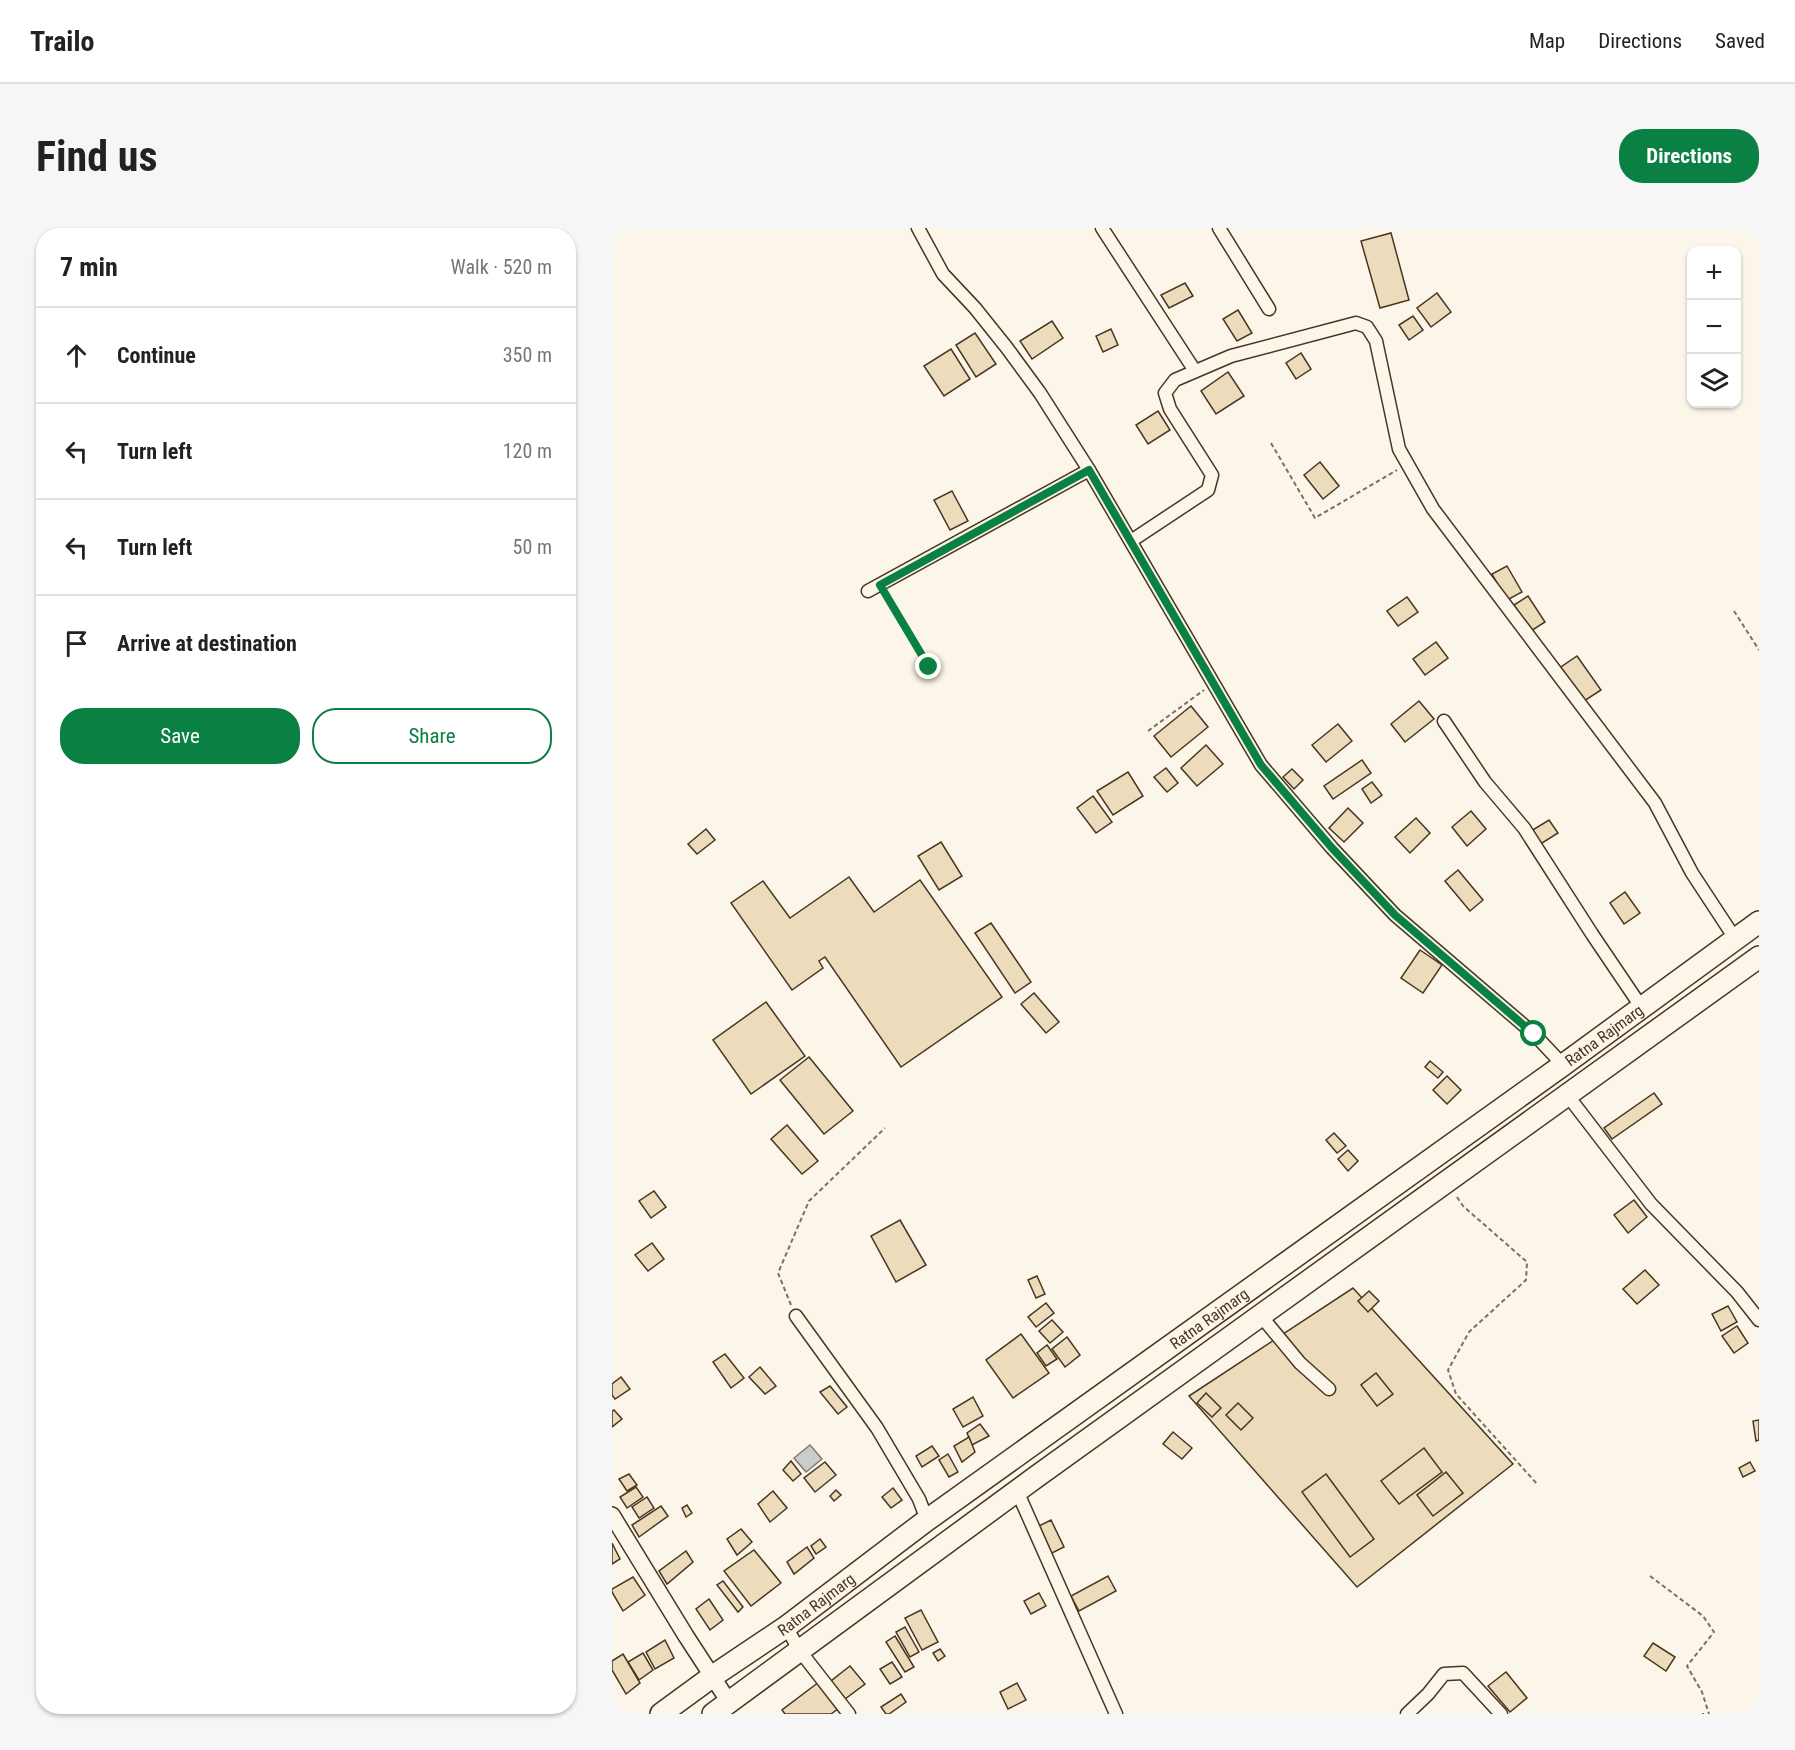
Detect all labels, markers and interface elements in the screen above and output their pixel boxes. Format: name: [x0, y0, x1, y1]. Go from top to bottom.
text: Trailo: [30, 25, 94, 58]
text: Map: [1529, 29, 1565, 53]
text: Directions: [1598, 29, 1682, 53]
text: Saved: [1715, 29, 1765, 53]
button: Directions: [1619, 129, 1759, 183]
text: Find us: [36, 132, 157, 181]
map controls: [1687, 246, 1741, 408]
button: +: [1687, 246, 1741, 300]
text: 7 min: [60, 252, 118, 282]
text: Walk · 520 m: [451, 255, 552, 279]
button: −: [1687, 300, 1741, 354]
icon: ahead: [60, 339, 93, 372]
text: Continue: [117, 343, 196, 368]
text: 350 m: [503, 343, 552, 367]
button: layers: [1687, 354, 1741, 408]
icon: left: [60, 435, 93, 468]
text: Turn left: [117, 439, 192, 464]
text: 120 m: [503, 439, 552, 463]
icon: left: [60, 531, 93, 564]
text: Turn left: [117, 535, 192, 560]
text: 50 m: [513, 535, 552, 559]
icon: arrive: [60, 627, 93, 660]
text: Arrive at destination: [117, 631, 297, 656]
route end: [915, 653, 941, 679]
button: Save: [60, 708, 300, 764]
button: Share: [312, 708, 552, 764]
street label: Ratna Rajmarg: [1561, 1000, 1647, 1070]
route start: [1520, 1020, 1546, 1046]
street label: Ratna Rajmarg: [1166, 1284, 1252, 1353]
street label: Ratna Rajmarg: [774, 1569, 858, 1640]

